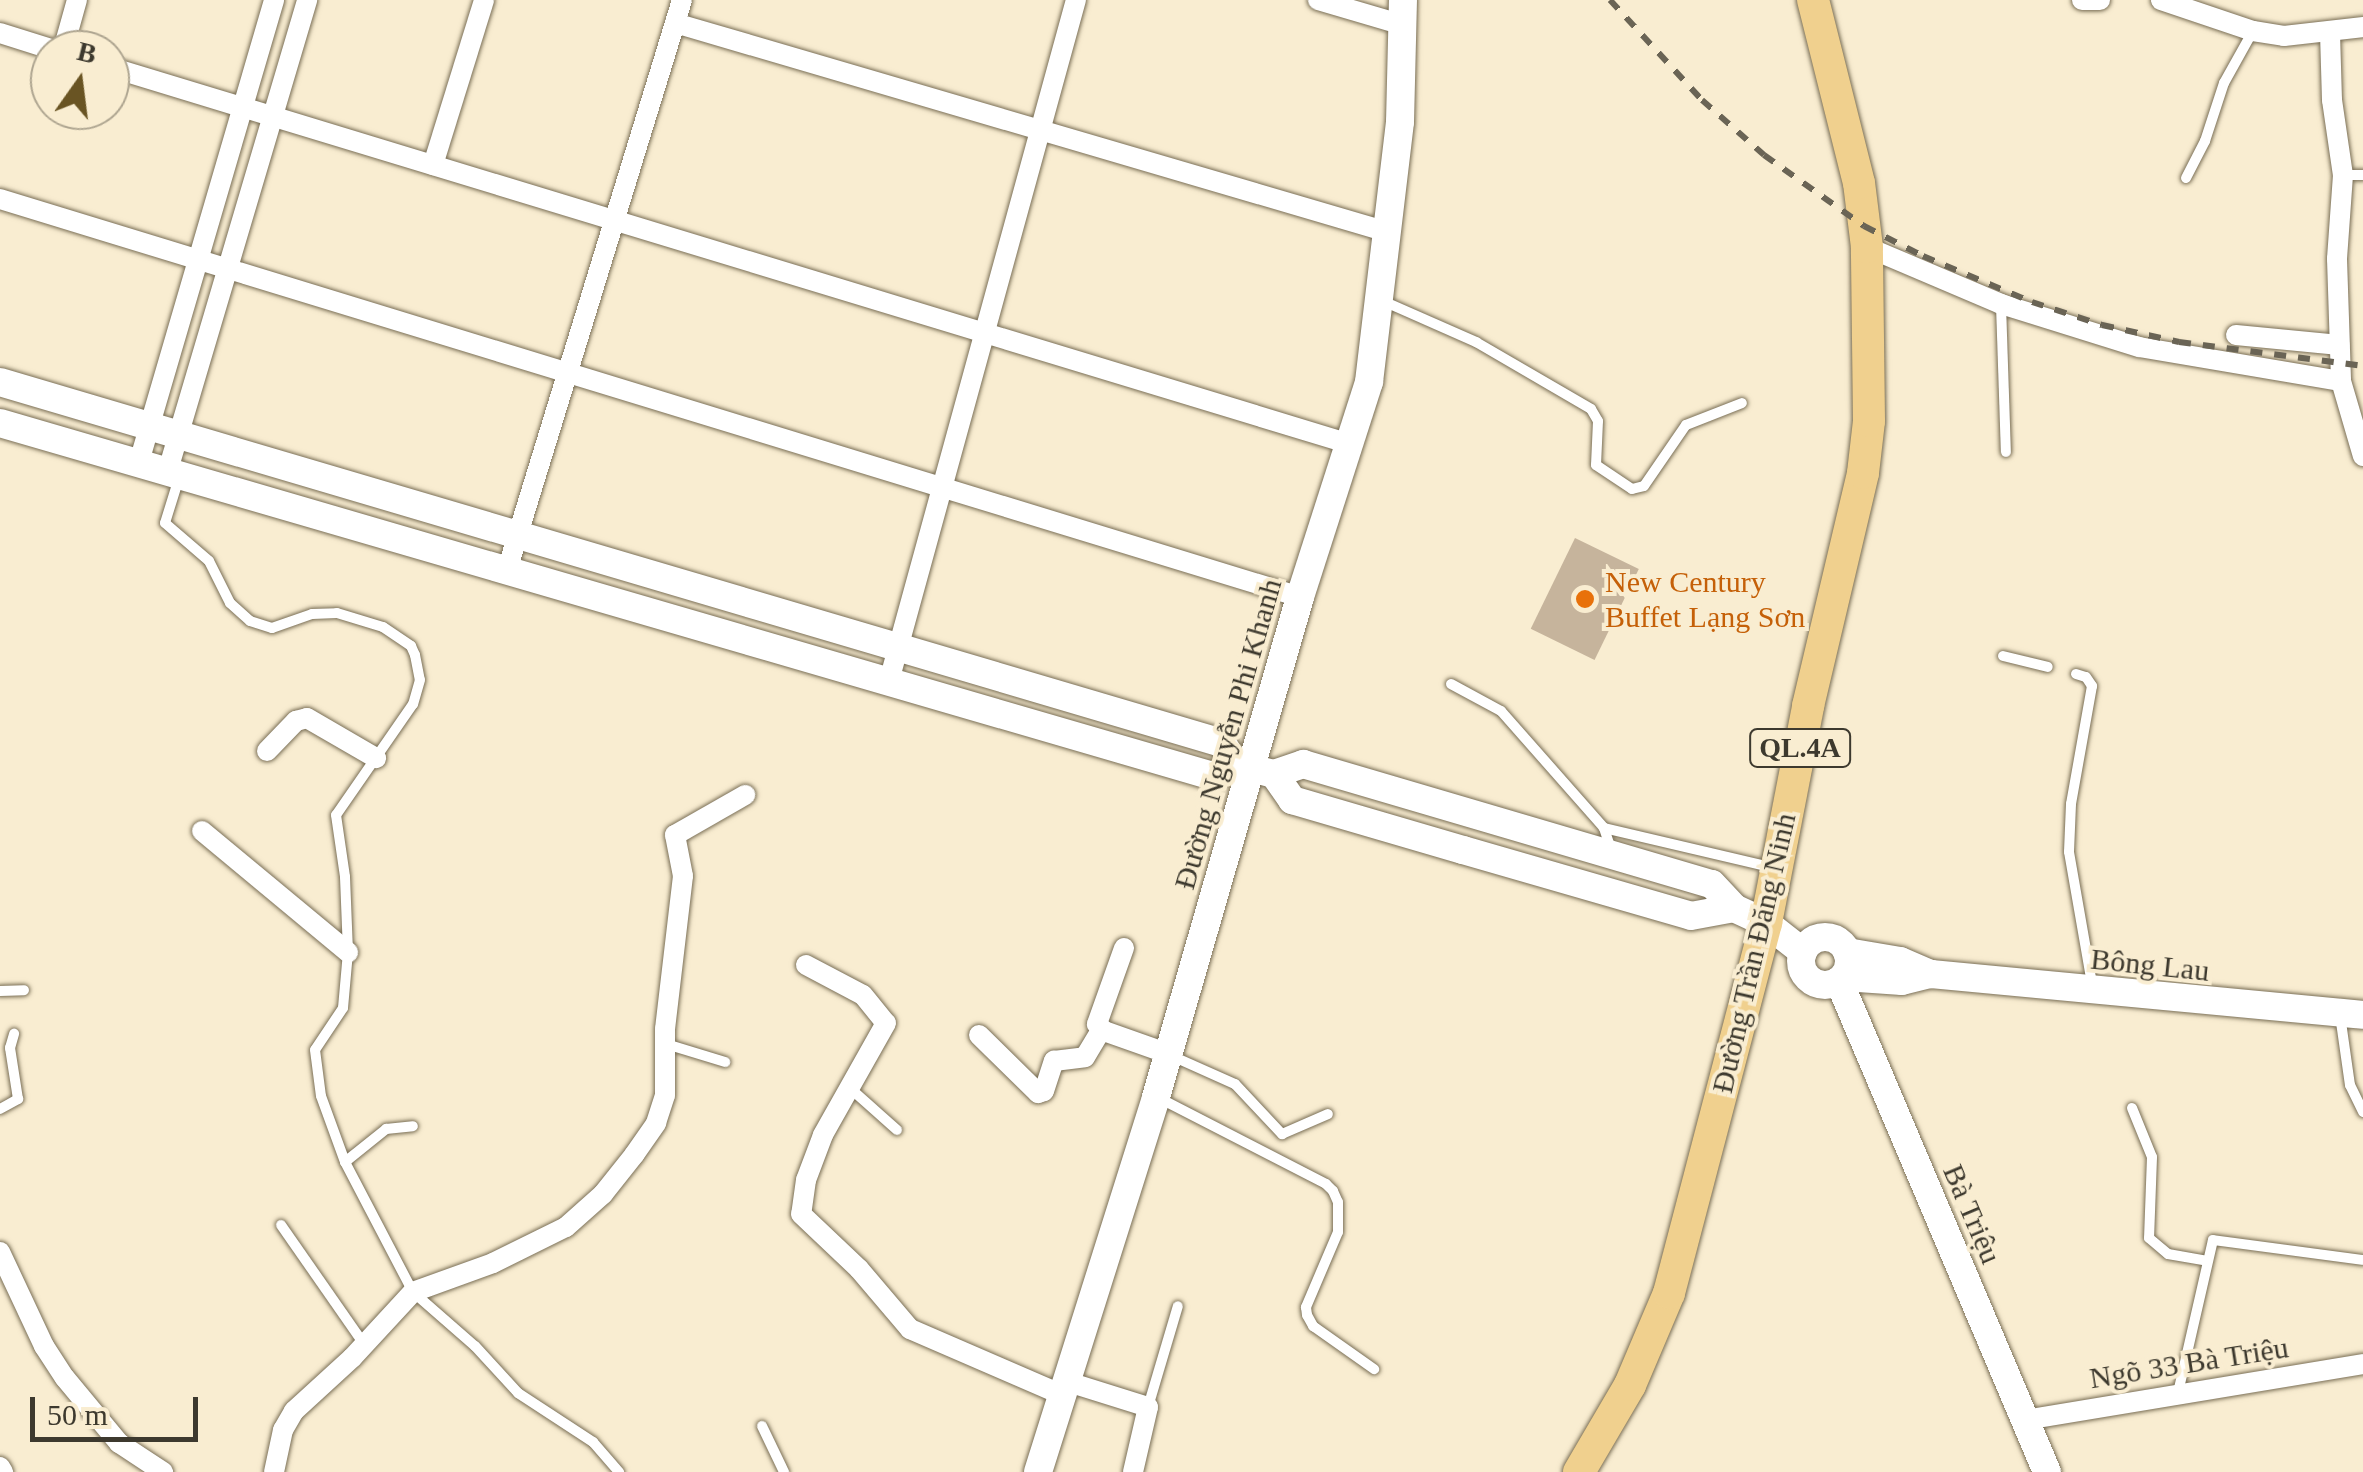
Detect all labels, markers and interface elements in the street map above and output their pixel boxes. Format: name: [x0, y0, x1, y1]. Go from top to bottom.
north arrow: [30, 30, 130, 130]
text: B: [74, 35, 100, 70]
place label: New Century Buffet Lạng Sơn: [1605, 564, 1805, 634]
street label: Đường Nguyễn Phi Khanh: [1166, 575, 1290, 893]
marker: New Century Buffet Lạng Sơn: [1574, 588, 1596, 610]
road number: QL.4A: [1748, 725, 1852, 771]
street label: Đường Trần Đăng Ninh: [1704, 809, 1804, 1097]
street label: Bông Lau: [2089, 941, 2211, 989]
street label: Bà Triệu: [1935, 1159, 2009, 1269]
street label: Ngõ 33 Bà Triệu: [2087, 1329, 2291, 1397]
scale bar: [35, 1377, 202, 1439]
text: 50 m: [47, 1398, 108, 1431]

